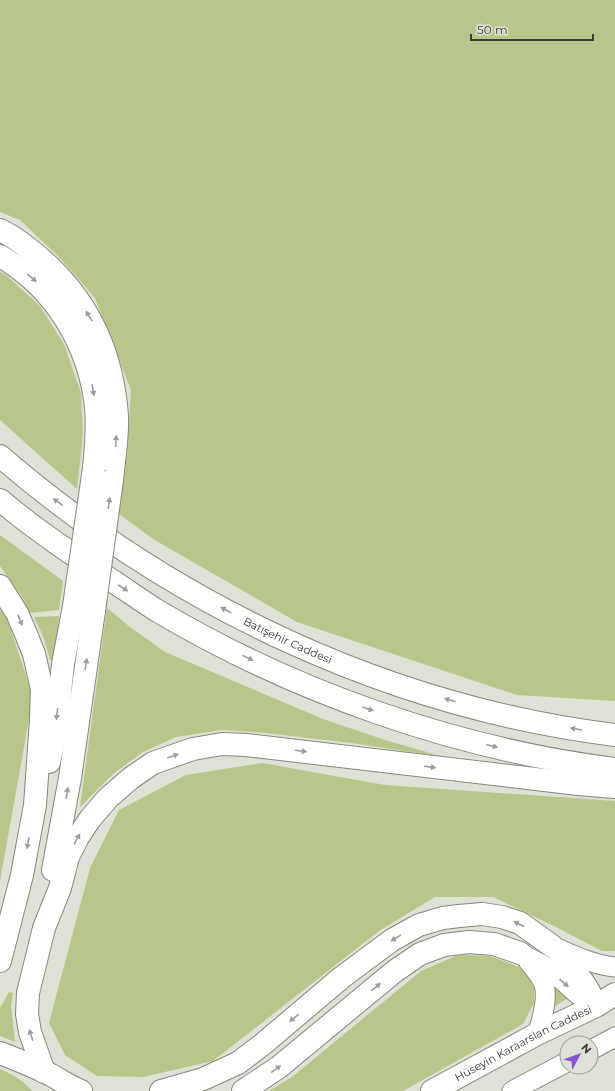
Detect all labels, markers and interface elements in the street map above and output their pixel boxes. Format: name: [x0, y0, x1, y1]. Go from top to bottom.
scale bar: [471, 16, 593, 42]
text: 50 m: [477, 22, 508, 37]
one-way arrow: [26, 274, 37, 283]
one-way arrow: [85, 310, 92, 322]
one-way arrow: [90, 384, 96, 396]
one-way arrow: [113, 434, 119, 447]
one-way arrow: [106, 497, 112, 509]
one-way arrow: [52, 498, 63, 506]
one-way arrow: [117, 584, 128, 592]
one-way arrow: [220, 607, 231, 614]
one-way arrow: [17, 614, 23, 625]
street label: Batışehir Caddesi: [241, 614, 334, 667]
one-way arrow: [242, 655, 254, 661]
one-way arrow: [83, 658, 89, 671]
one-way arrow: [443, 697, 456, 703]
one-way arrow: [362, 706, 374, 712]
one-way arrow: [54, 708, 61, 720]
one-way arrow: [570, 726, 583, 732]
one-way arrow: [486, 743, 498, 749]
one-way arrow: [295, 748, 307, 754]
one-way arrow: [167, 752, 179, 758]
one-way arrow: [424, 764, 436, 770]
one-way arrow: [64, 787, 70, 799]
one-way arrow: [74, 833, 80, 845]
one-way arrow: [25, 837, 31, 849]
one-way arrow: [514, 921, 525, 928]
one-way arrow: [390, 935, 402, 942]
one-way arrow: [558, 978, 569, 987]
one-way arrow: [371, 982, 381, 991]
street label: Hüseyin Karaarslan Caddesi: [452, 1002, 594, 1084]
one-way arrow: [288, 1014, 299, 1023]
one-way arrow: [28, 1029, 34, 1041]
north arrow: [559, 1035, 599, 1075]
text: N: [578, 1040, 595, 1056]
one-way arrow: [270, 1065, 281, 1073]

